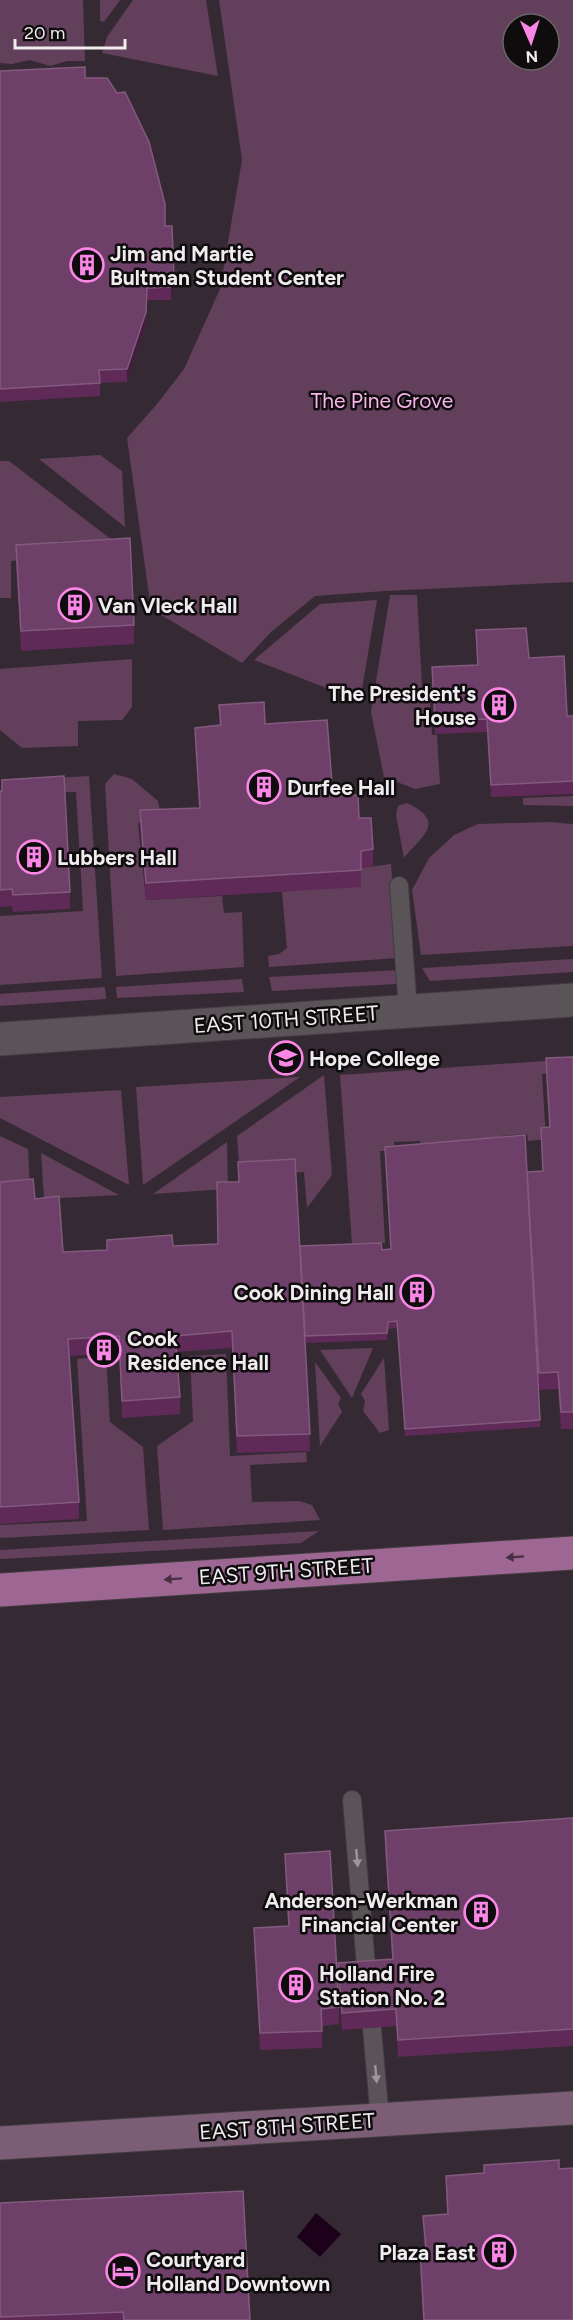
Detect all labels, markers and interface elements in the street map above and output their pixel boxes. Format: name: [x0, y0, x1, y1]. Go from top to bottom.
scale bar: [15, 12, 124, 50]
north arrow: [501, 12, 561, 72]
text: 20 m: [24, 22, 65, 44]
text: N: [525, 47, 538, 66]
place label: Jim and Martie Bultman Student Center: [110, 241, 344, 290]
building icon: Jim and Martie Bultman Student Center: [69, 247, 105, 283]
park label: The Pine Grove: [311, 388, 453, 413]
building icon: Van Vleck Hall: [57, 587, 93, 623]
place label: Van Vleck Hall: [98, 593, 237, 618]
place label: The President's House: [328, 681, 476, 730]
building icon: The President's House: [481, 687, 517, 723]
building icon: Durfee Hall: [246, 769, 282, 805]
place label: Durfee Hall: [287, 775, 395, 800]
building icon: Lubbers Hall: [16, 839, 52, 875]
place label: Lubbers Hall: [57, 845, 177, 870]
street label: EAST 10TH STREET: [193, 1000, 380, 1038]
school or university icon: Hope College: [268, 1040, 304, 1076]
place label: Hope College: [309, 1046, 440, 1071]
building icon: Cook Dining Hall: [399, 1274, 435, 1310]
place label: Cook Dining Hall: [234, 1280, 394, 1305]
place label: Cook Residence Hall: [127, 1326, 269, 1375]
building icon: Cook Residence Hall: [86, 1332, 122, 1368]
street label: EAST 9TH STREET: [198, 1552, 374, 1590]
one-way arrow: [505, 1552, 524, 1562]
one-way arrow: [164, 1574, 183, 1583]
one-way arrow: [352, 1849, 362, 1868]
place label: Anderson-Werkman Financial Center: [264, 1888, 458, 1937]
building icon: Anderson-Werkman Financial Center: [463, 1894, 499, 1930]
place label: Holland Fire Station No. 2: [319, 1961, 445, 2010]
building icon: Holland Fire Station No. 2: [278, 1967, 314, 2003]
one-way arrow: [371, 2065, 381, 2084]
street label: EAST 8TH STREET: [198, 2107, 376, 2145]
building icon: Plaza East: [481, 2234, 517, 2270]
place label: Plaza East: [379, 2240, 476, 2265]
place label: Courtyard Holland Downtown: [146, 2247, 330, 2296]
hotel icon: Courtyard Holland Downtown: [105, 2253, 141, 2289]

